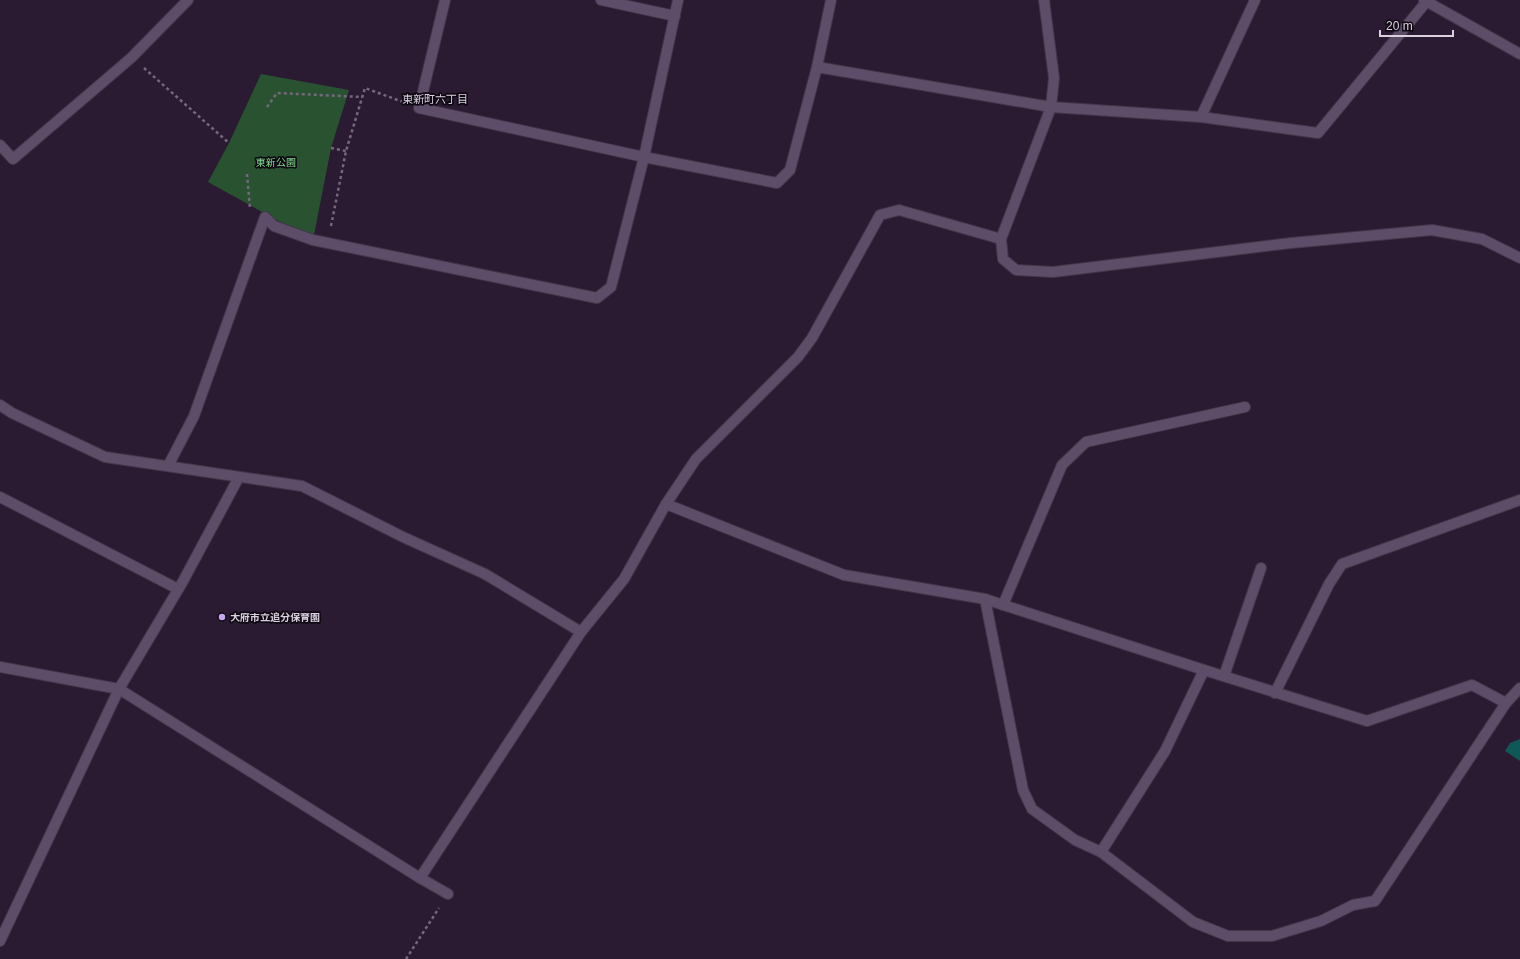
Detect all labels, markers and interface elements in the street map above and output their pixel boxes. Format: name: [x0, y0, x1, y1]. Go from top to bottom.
scale bar: [1380, 12, 1453, 38]
text: 20 m: [1386, 19, 1413, 33]
district label: 東新町六丁目: [402, 93, 468, 105]
park label: 東新公園: [256, 157, 296, 168]
marker: 大府市立追分保育園: [217, 612, 227, 622]
place label: 大府市立追分保育園: [230, 612, 320, 623]

